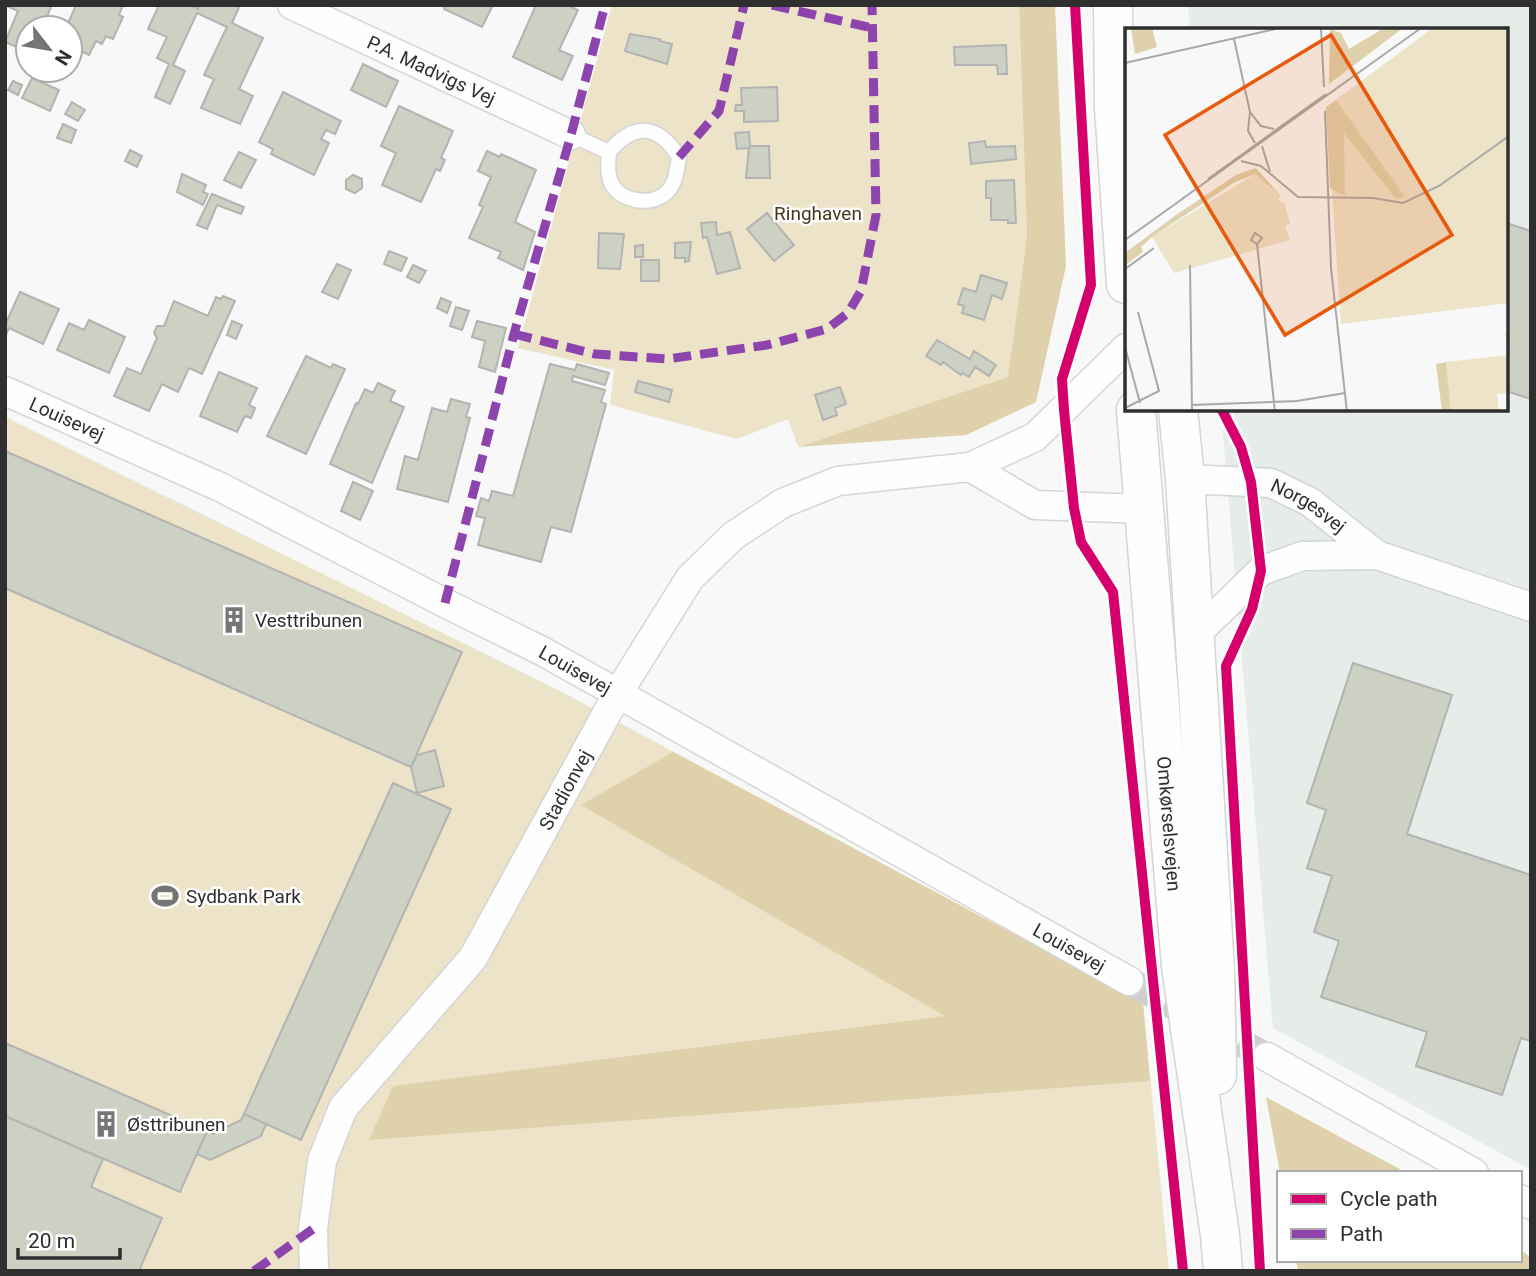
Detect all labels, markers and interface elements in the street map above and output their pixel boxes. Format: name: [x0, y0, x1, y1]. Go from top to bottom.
north arrow: [14, 14, 84, 84]
inset map: [1125, 28, 1508, 411]
street label: P.A. Madvigs Vej: [363, 31, 499, 110]
text: N: [50, 46, 76, 69]
park label: Ringhaven: [774, 202, 862, 225]
street label: Louisevej: [26, 392, 108, 446]
street label: Norgesvej: [1267, 474, 1351, 538]
building icon: Vesttribunen: [219, 605, 249, 635]
place label: Vesttribunen: [255, 609, 362, 632]
street label: Louisevej: [535, 640, 615, 700]
street label: Stadionvej: [534, 746, 597, 834]
street label: Omkørselsvejen: [1152, 755, 1186, 892]
sports icon: Sydbank Park: [150, 881, 180, 911]
place label: Sydbank Park: [186, 885, 301, 908]
street label: Louisevej: [1029, 918, 1110, 978]
building icon: Østtribunen: [91, 1109, 121, 1139]
place label: Østtribunen: [127, 1113, 226, 1136]
legend: [1277, 1171, 1522, 1262]
text: Cycle path: [1340, 1187, 1438, 1211]
scale bar: [18, 1216, 119, 1260]
text: Path: [1340, 1222, 1383, 1246]
text: 20 m: [28, 1229, 75, 1253]

